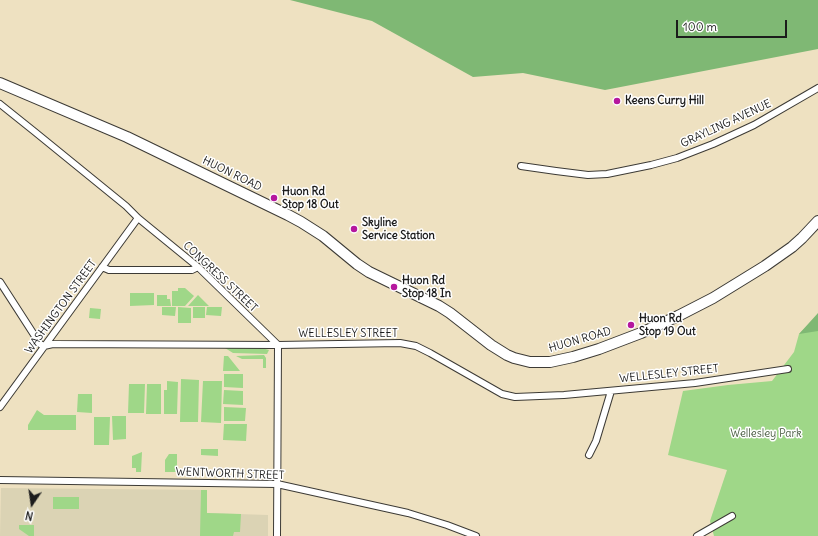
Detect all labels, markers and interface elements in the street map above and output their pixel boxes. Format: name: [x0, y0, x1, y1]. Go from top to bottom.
scale bar: [678, 12, 789, 38]
text: 100 m: [683, 19, 717, 34]
place label: Keens Curry Hill: [625, 94, 704, 108]
marker: Keens Curry Hill: [612, 96, 622, 106]
street label: GRAYLING AVENUE: [679, 97, 773, 151]
street label: HUON ROAD: [200, 154, 264, 194]
place label: Huon Rd Stop 18 Out: [282, 185, 339, 211]
marker: Huon Rd Stop 18 Out: [269, 193, 279, 203]
place label: Skyline Service Station: [362, 216, 435, 242]
marker: Skyline Service Station: [349, 224, 359, 234]
street label: CONGRESS STREET: [180, 239, 260, 315]
street label: WASHINGTON STREET: [23, 257, 99, 357]
place label: Huon Rd Stop 18 In: [402, 274, 451, 300]
marker: Huon Rd Stop 18 In: [389, 282, 399, 292]
place label: Huon Rd Stop 19 Out: [639, 312, 696, 338]
marker: Huon Rd Stop 19 Out: [626, 320, 636, 330]
street label: HUON ROAD: [547, 325, 613, 355]
street label: WELLESLEY STREET: [298, 327, 398, 341]
street label: WELLESLEY STREET: [619, 362, 719, 386]
park label: Wellesley Park: [730, 427, 802, 441]
street label: WENTWORTH STREET: [175, 466, 285, 482]
north arrow: [12, 484, 52, 524]
text: N: [24, 508, 35, 523]

